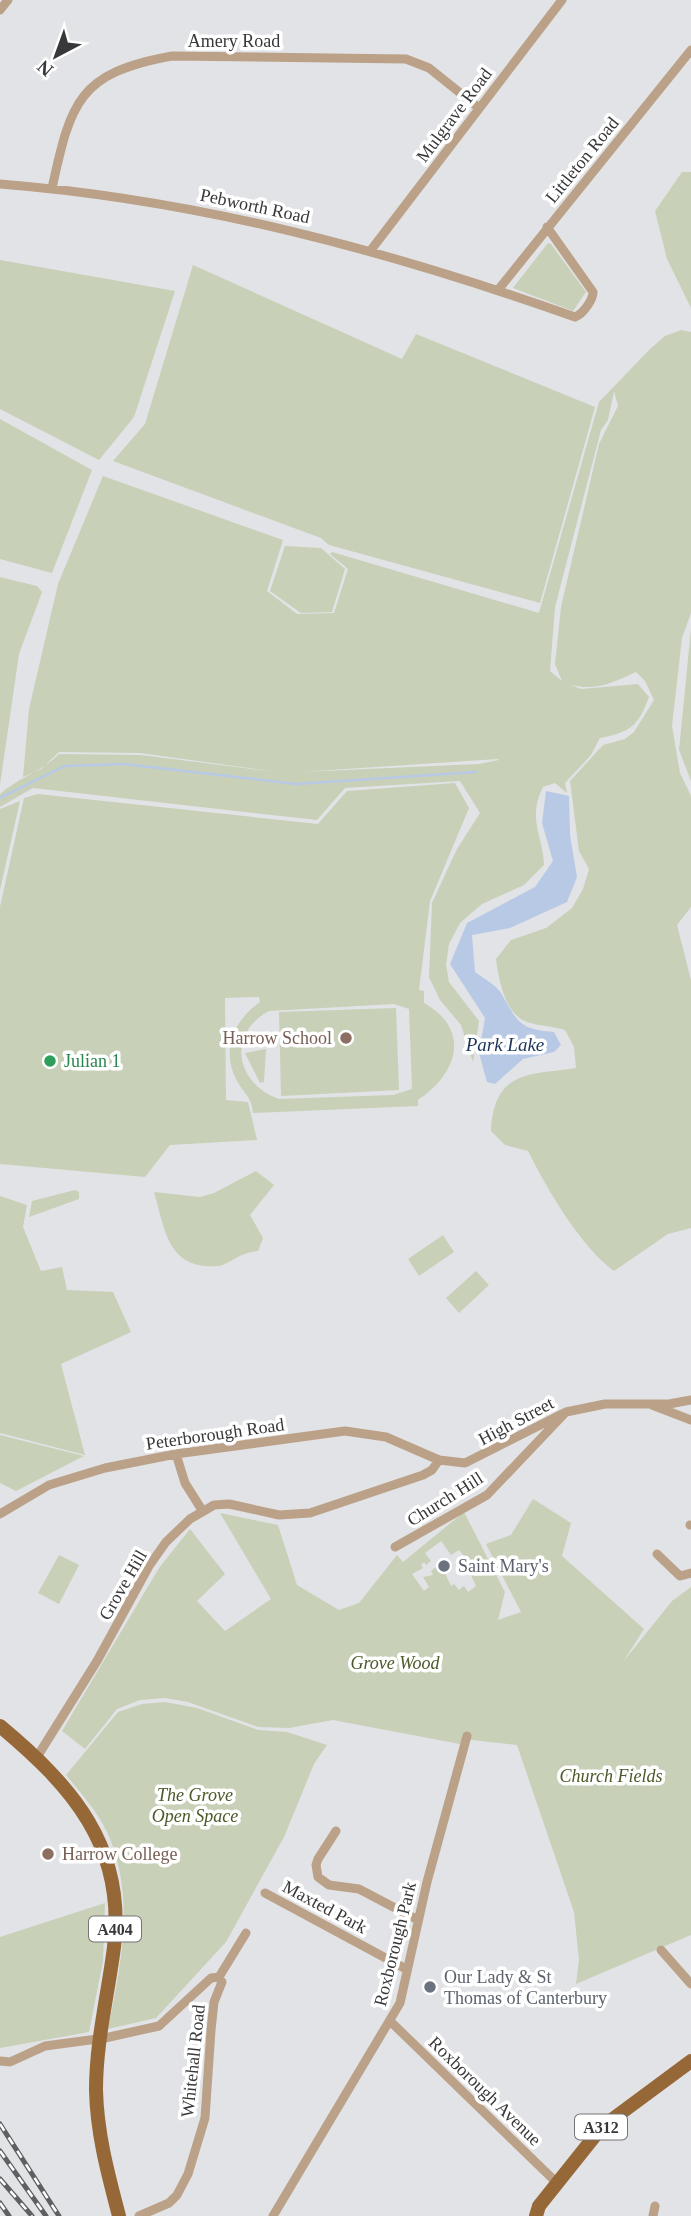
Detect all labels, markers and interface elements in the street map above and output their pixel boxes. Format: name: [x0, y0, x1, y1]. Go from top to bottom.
north arrow: [21, 21, 91, 91]
street label: Amery Road: [188, 31, 280, 51]
text: N: [33, 56, 57, 81]
street label: Mulgrave Road: [412, 64, 496, 166]
street label: Littleton Road: [541, 113, 623, 207]
street label: Pebworth Road: [198, 185, 312, 227]
place label: Harrow School: [223, 1028, 332, 1048]
marker: Harrow School: [338, 1030, 354, 1046]
water label: Park Lake: [465, 1034, 544, 1055]
place label: Julian 1: [64, 1051, 121, 1071]
marker: Julian 1: [42, 1053, 58, 1069]
street label: High Street: [475, 1393, 557, 1449]
street label: Peterborough Road: [145, 1414, 285, 1454]
street label: Church Hill: [403, 1468, 487, 1530]
street label: Grove Hill: [95, 1546, 151, 1624]
place label: Saint Mary's: [458, 1556, 549, 1576]
marker: Saint Mary's: [436, 1558, 452, 1574]
park label: Grove Wood: [350, 1653, 441, 1673]
park label: Church Fields: [560, 1766, 662, 1786]
park label: The Grove Open Space: [152, 1785, 238, 1826]
place label: Harrow College: [62, 1844, 177, 1864]
marker: Harrow College: [40, 1846, 56, 1862]
street label: Maxted Park: [279, 1876, 371, 1938]
street label: Roxborough Park: [370, 1880, 420, 2008]
road number: A404: [89, 1916, 141, 1941]
place label: Our Lady & St Thomas of Canterbury: [444, 1967, 607, 2008]
marker: Our Lady & St Thomas of Canterbury: [422, 1979, 438, 1995]
street label: Whitehall Road: [177, 2004, 209, 2118]
street label: Roxborough Avenue: [425, 2032, 545, 2150]
road number: A312: [575, 2114, 627, 2140]

